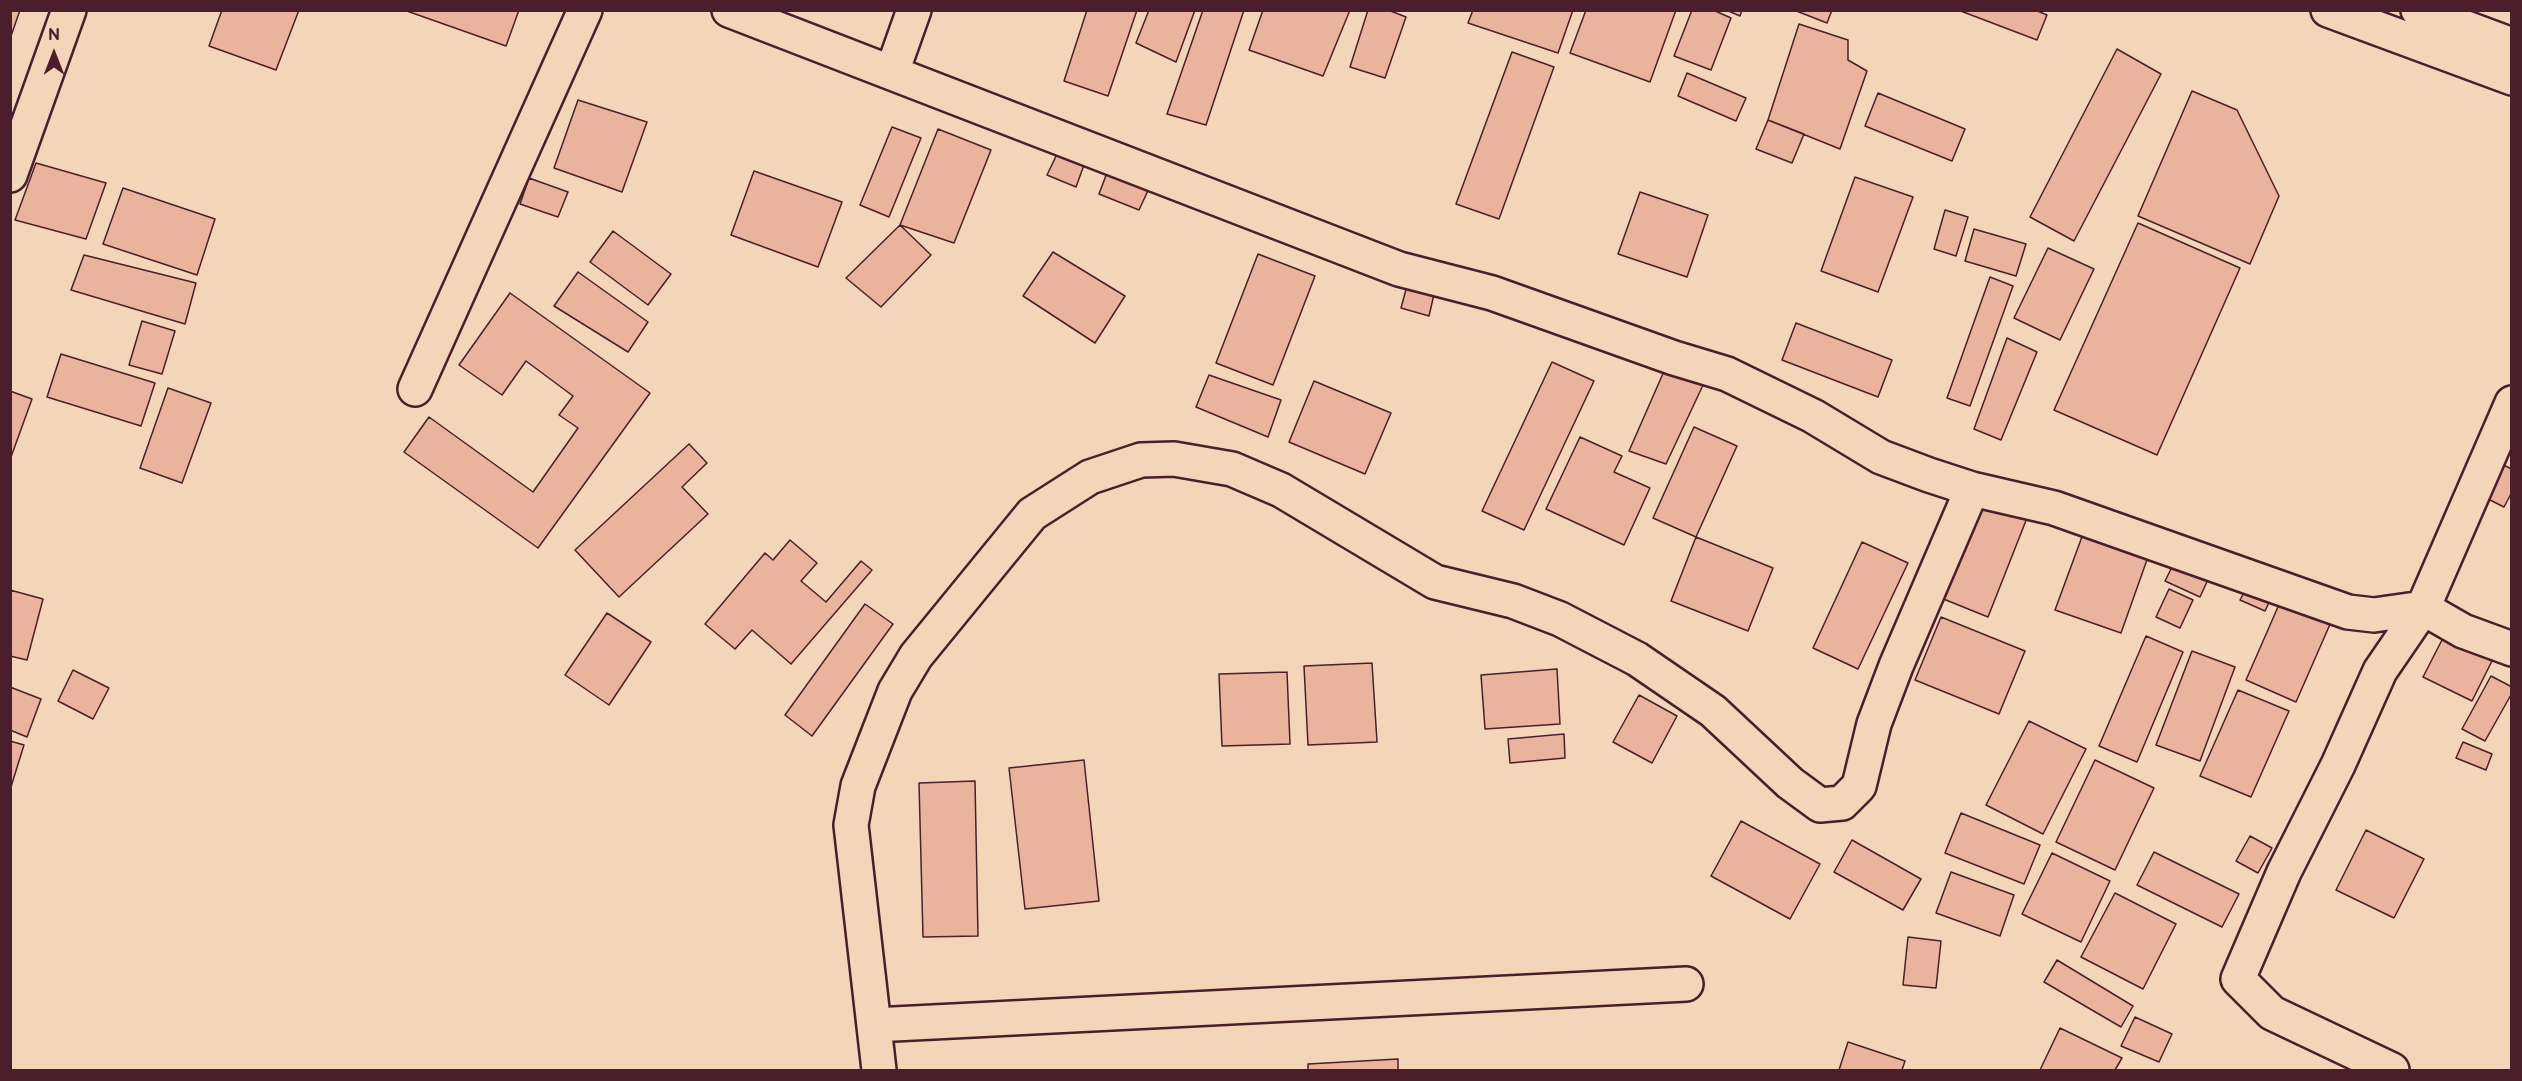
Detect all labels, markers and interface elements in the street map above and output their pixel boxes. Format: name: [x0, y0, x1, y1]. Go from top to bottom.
north arrow: [24, 24, 84, 84]
text: N: [48, 26, 60, 45]

